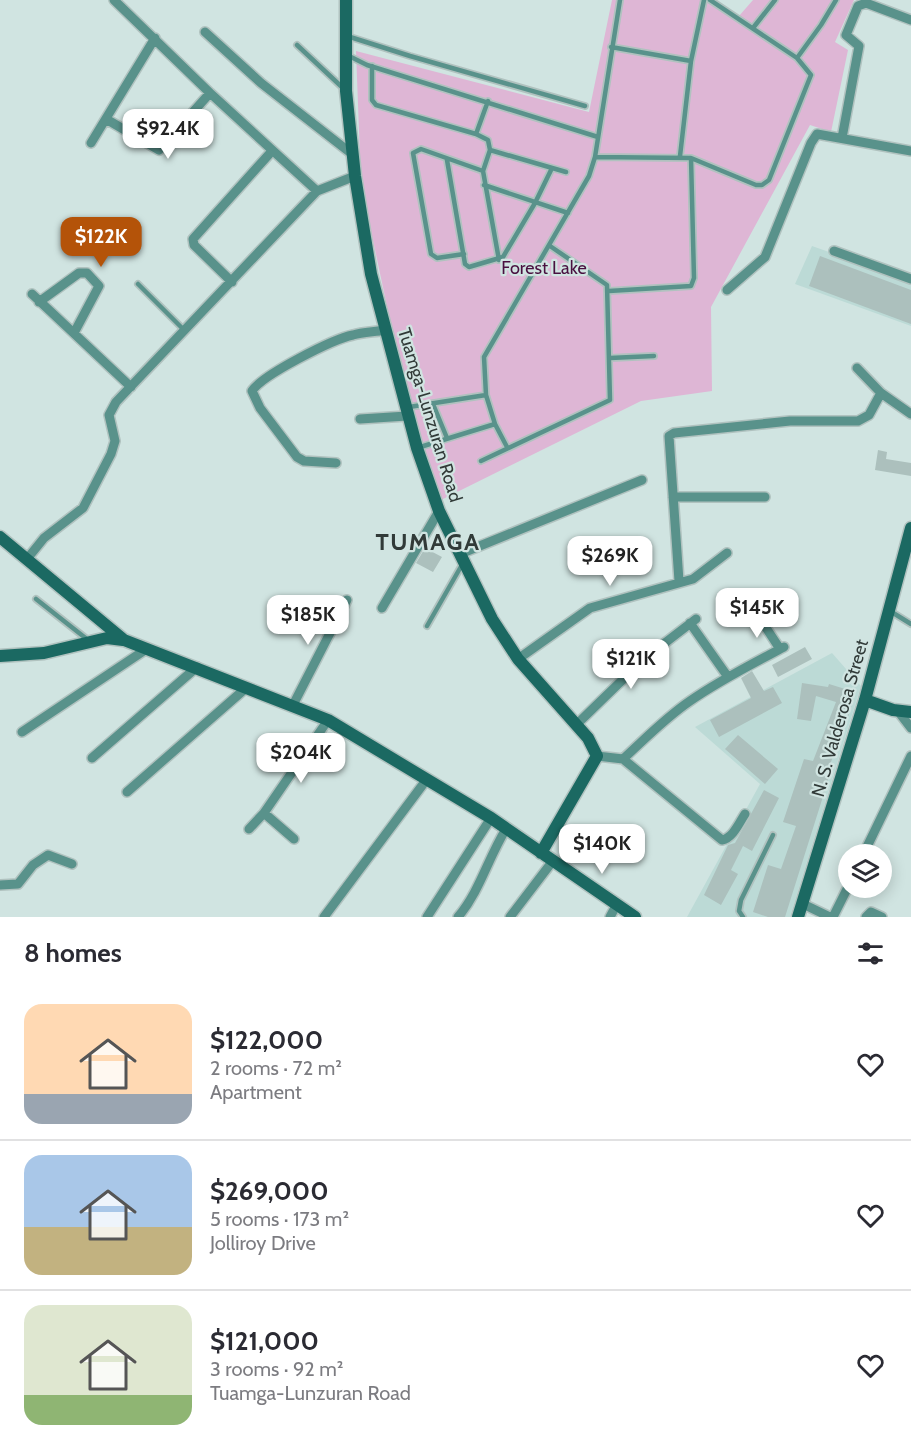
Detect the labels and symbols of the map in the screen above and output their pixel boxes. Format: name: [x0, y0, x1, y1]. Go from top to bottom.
pin: $92.4K: [119, 109, 217, 160]
pin: $122K: [59, 217, 143, 268]
park label: Forest Lake: [501, 257, 587, 279]
street label: Tuamga-Lunzuran Road: [393, 325, 467, 505]
district label: TUMAGA: [376, 527, 480, 556]
pin: $269K: [568, 536, 652, 587]
pin: $145K: [715, 588, 799, 639]
pin: $185K: [266, 595, 350, 646]
street label: N. S. Valderosa Street: [807, 637, 873, 799]
pin: $121K: [589, 639, 673, 690]
pin: $204K: [259, 733, 343, 784]
pin: $140K: [560, 824, 644, 875]

